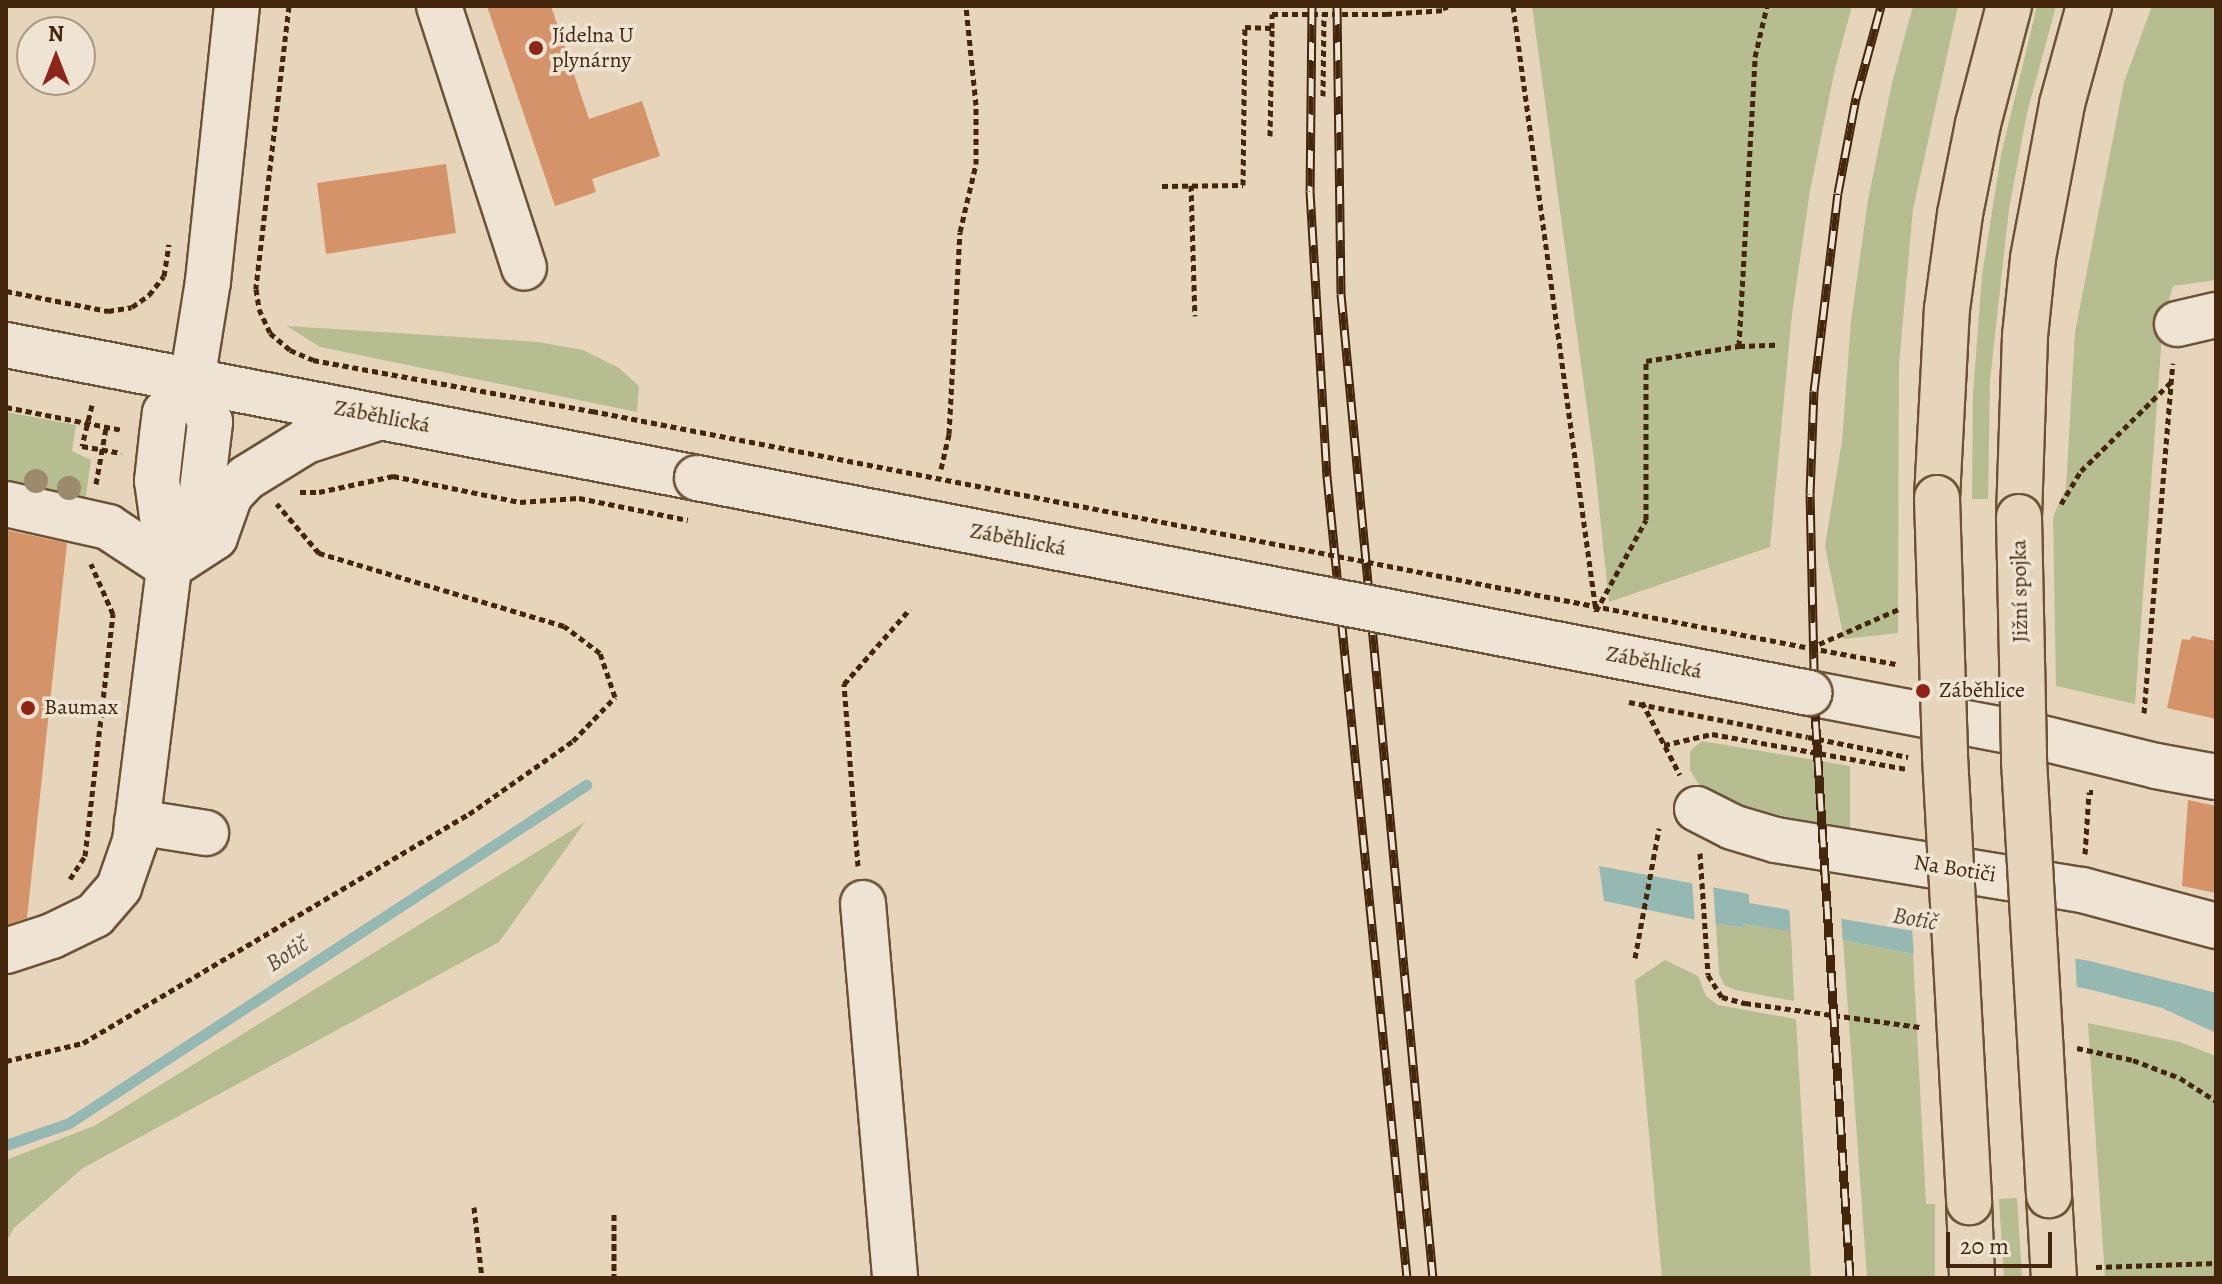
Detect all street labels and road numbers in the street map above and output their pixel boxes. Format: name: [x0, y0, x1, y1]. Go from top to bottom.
street label: Záběhlická: [332, 395, 432, 439]
street label: Záběhlická: [968, 518, 1068, 562]
street label: Jižní spojka: [2006, 539, 2034, 643]
street label: Záběhlická: [1604, 641, 1704, 685]
street label: Na Botiči: [1912, 849, 1998, 889]

